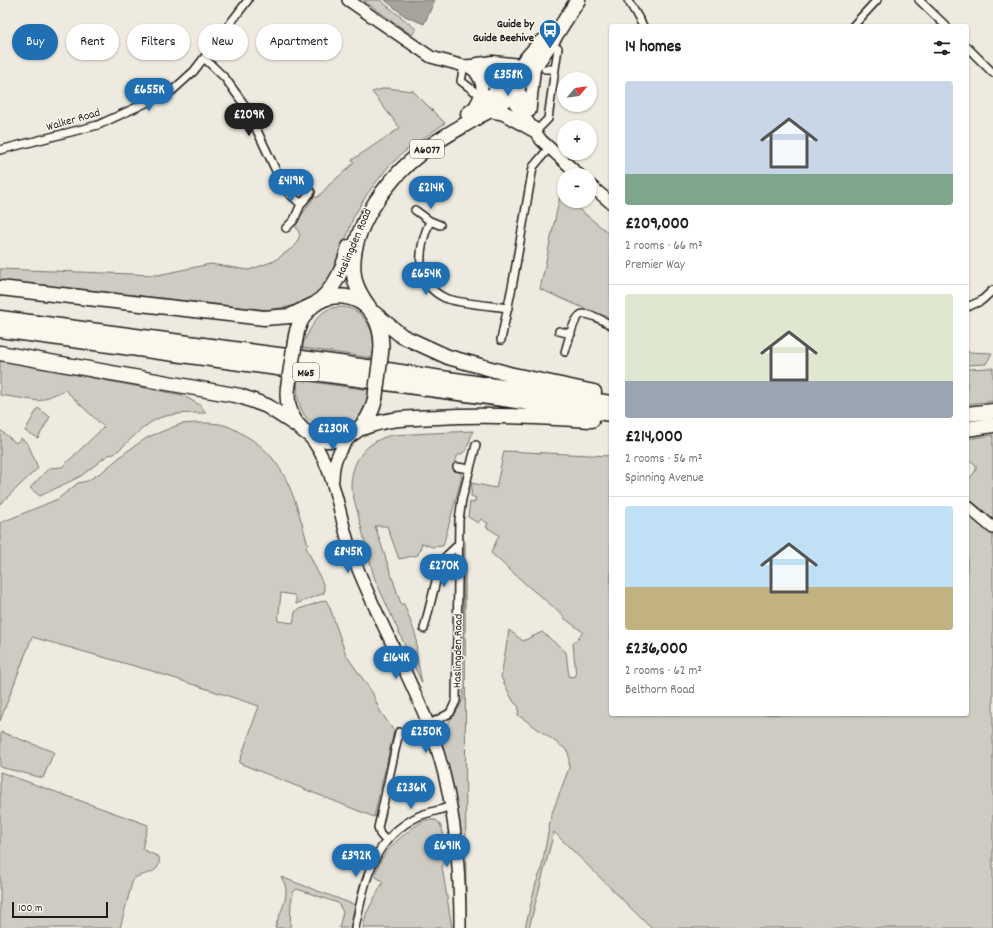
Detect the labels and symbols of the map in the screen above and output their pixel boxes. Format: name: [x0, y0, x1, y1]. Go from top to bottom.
place label: Guide by Guide Beehive: [473, 16, 535, 47]
bus stop icon: Guide by Guide Beehive: [537, 17, 563, 50]
pin: £358K: [480, 63, 536, 97]
north arrow: [557, 72, 597, 112]
pin: £655K: [121, 78, 177, 112]
pin: £209K: [221, 103, 277, 137]
street label: Walker Road: [45, 105, 102, 136]
road number: A6077: [410, 140, 444, 158]
pin: £419K: [263, 169, 319, 203]
pin: £214K: [403, 176, 459, 210]
street label: Haslingden Road: [332, 206, 377, 281]
pin: £654K: [398, 262, 454, 296]
road number: M65: [293, 363, 319, 381]
pin: £230K: [305, 417, 361, 451]
pin: £845K: [320, 540, 376, 574]
pin: £270K: [416, 554, 472, 588]
street label: Haslingden Road: [449, 614, 468, 688]
pin: £164K: [368, 646, 424, 680]
pin: £250K: [398, 720, 454, 754]
pin: £236K: [383, 776, 439, 810]
pin: £691K: [419, 834, 475, 868]
pin: £392K: [328, 844, 384, 878]
scale bar: [12, 900, 108, 919]

